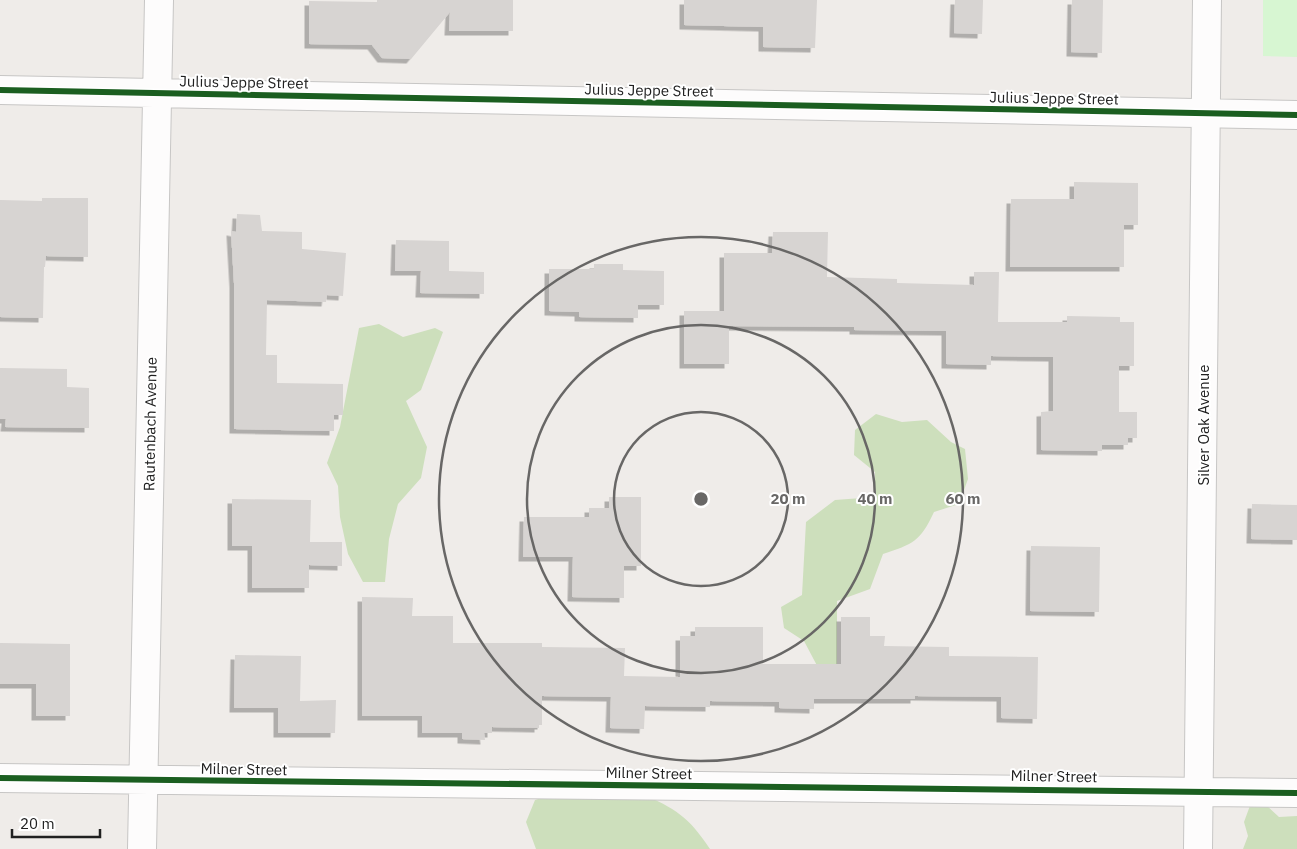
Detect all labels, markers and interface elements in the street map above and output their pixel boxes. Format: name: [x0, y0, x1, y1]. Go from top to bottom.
street label: Julius Jeppe Street: [179, 71, 309, 93]
street label: Julius Jeppe Street: [584, 79, 714, 101]
street label: Julius Jeppe Street: [989, 87, 1119, 109]
street label: Rautenbach Avenue: [139, 357, 161, 491]
street label: Silver Oak Avenue: [1194, 364, 1213, 486]
text: 20 m: [771, 489, 805, 508]
text: 40 m: [858, 489, 892, 508]
text: 60 m: [946, 489, 980, 508]
centre of rings: [692, 490, 710, 508]
street label: Milner Street: [200, 759, 288, 779]
street label: Milner Street: [605, 763, 693, 783]
street label: Milner Street: [1010, 766, 1098, 786]
scale bar: [12, 806, 100, 838]
text: 20 m: [20, 814, 55, 833]

